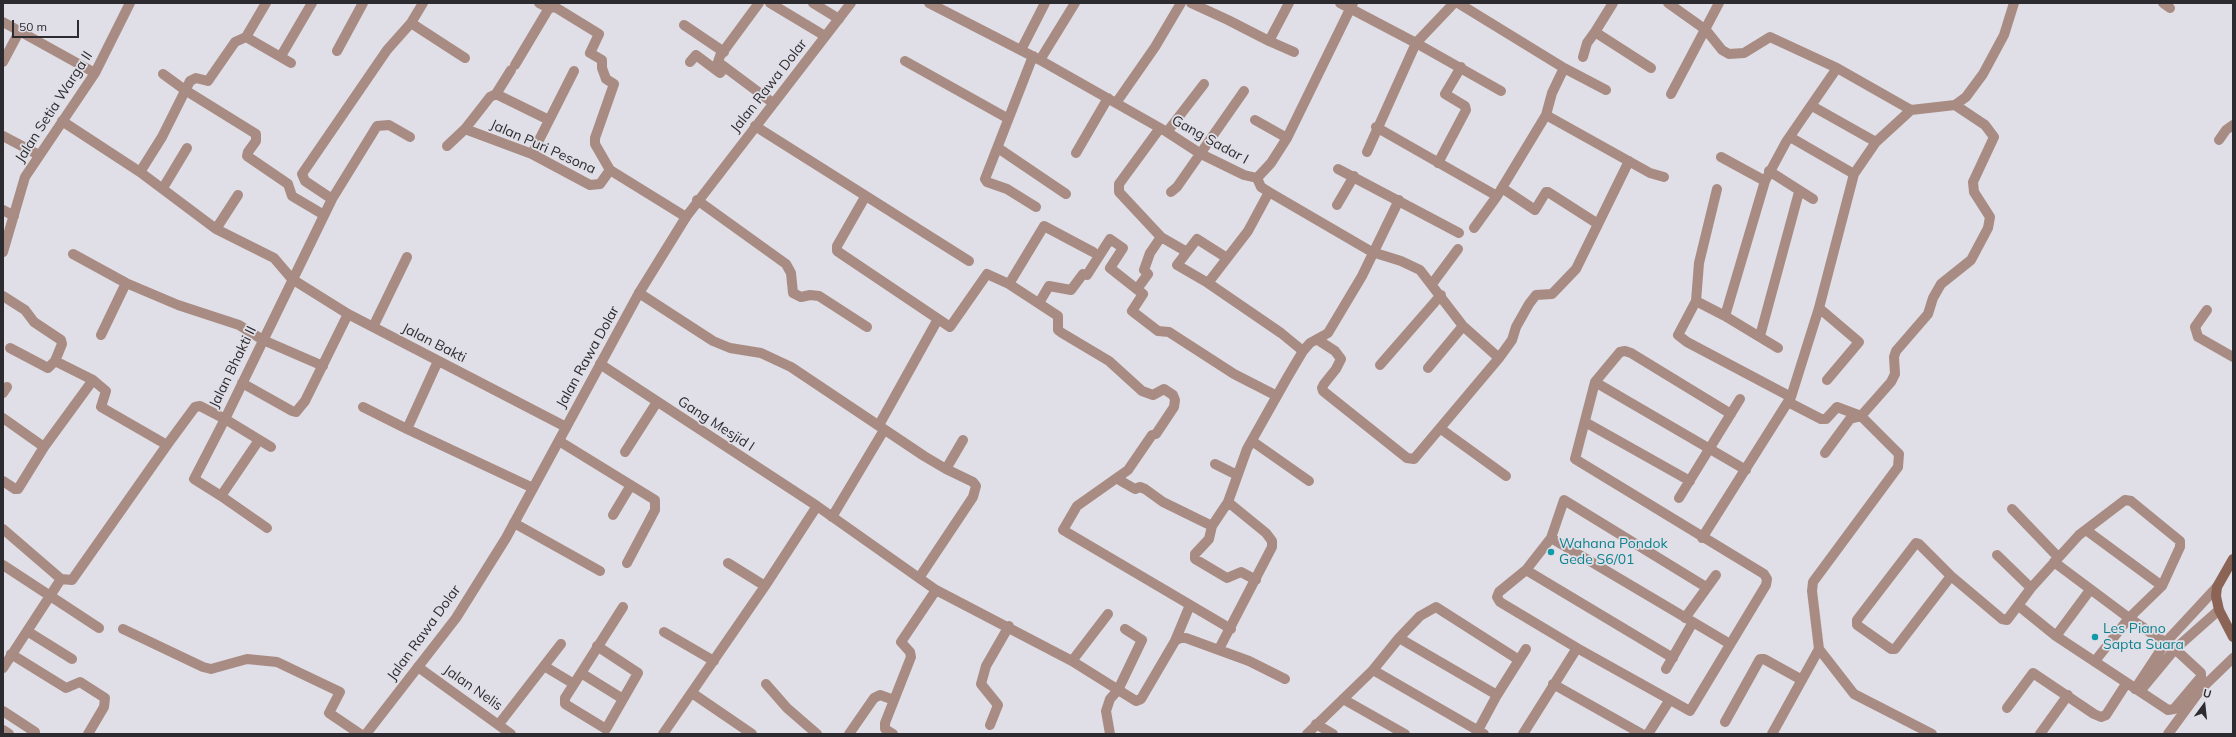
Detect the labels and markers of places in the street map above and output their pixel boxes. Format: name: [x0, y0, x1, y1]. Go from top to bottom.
place label: Wahana Pondok Gede S6/01: [1559, 536, 1668, 568]
marker: Wahana Pondok Gede S6/01: [1546, 547, 1556, 557]
place label: Les Piano Sapta Suara: [2103, 621, 2184, 654]
marker: Les Piano Sapta Suara: [2090, 632, 2100, 642]

